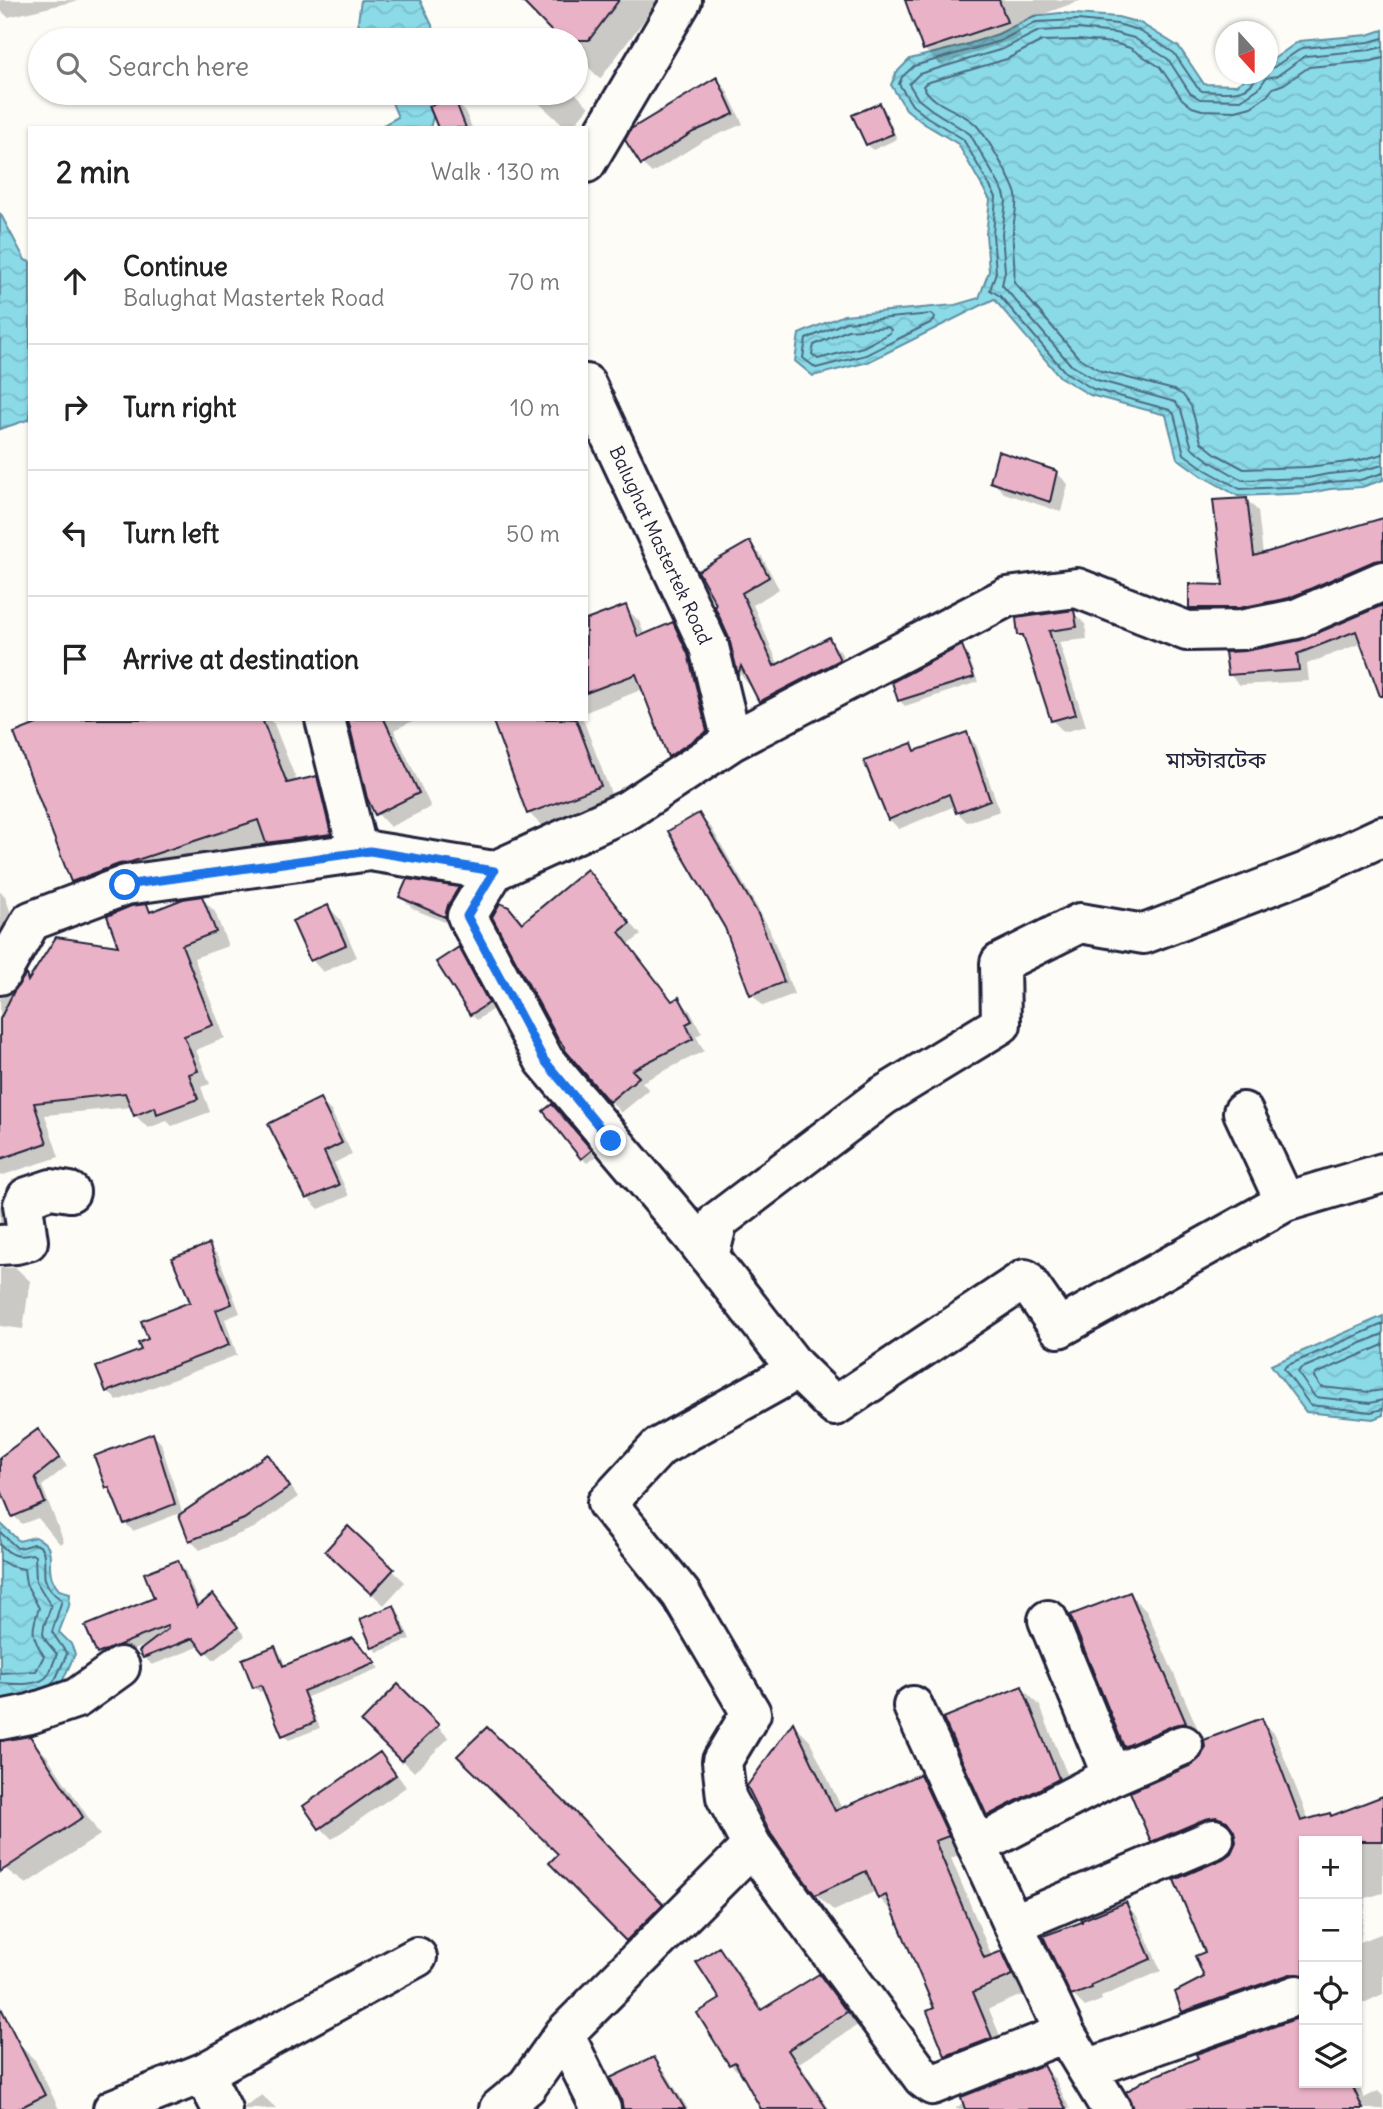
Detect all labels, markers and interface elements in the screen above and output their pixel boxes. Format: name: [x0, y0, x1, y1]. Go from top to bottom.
north arrow: [1215, 21, 1278, 84]
search box: [28, 28, 588, 105]
icon: search: [52, 48, 90, 86]
text: Search here: [108, 50, 249, 83]
text: 2 min: [56, 153, 130, 191]
text: Walk · 130 m: [431, 157, 560, 186]
text: Continue: [123, 250, 228, 283]
icon: ahead: [56, 262, 94, 300]
text: 70 m: [508, 267, 560, 296]
text: Balughat Mastertek Road: [123, 283, 385, 312]
icon: right: [56, 388, 94, 426]
text: Turn right: [123, 391, 236, 424]
text: 10 m: [510, 393, 560, 422]
street label: Balughat Mastertek Road: [604, 442, 718, 648]
icon: left: [56, 514, 94, 552]
text: Turn left: [123, 517, 219, 550]
text: 50 m: [506, 519, 560, 548]
icon: arrive: [56, 640, 94, 678]
text: Arrive at destination: [123, 643, 359, 676]
district label: মাস্টারটেক: [1165, 745, 1267, 774]
route start: [109, 869, 140, 900]
route end: [595, 1125, 626, 1156]
map controls: [1299, 1836, 1362, 2088]
button: +: [1299, 1836, 1362, 1899]
button: −: [1299, 1899, 1362, 1962]
button: locate: [1299, 1962, 1362, 2025]
button: layers: [1299, 2025, 1362, 2088]

